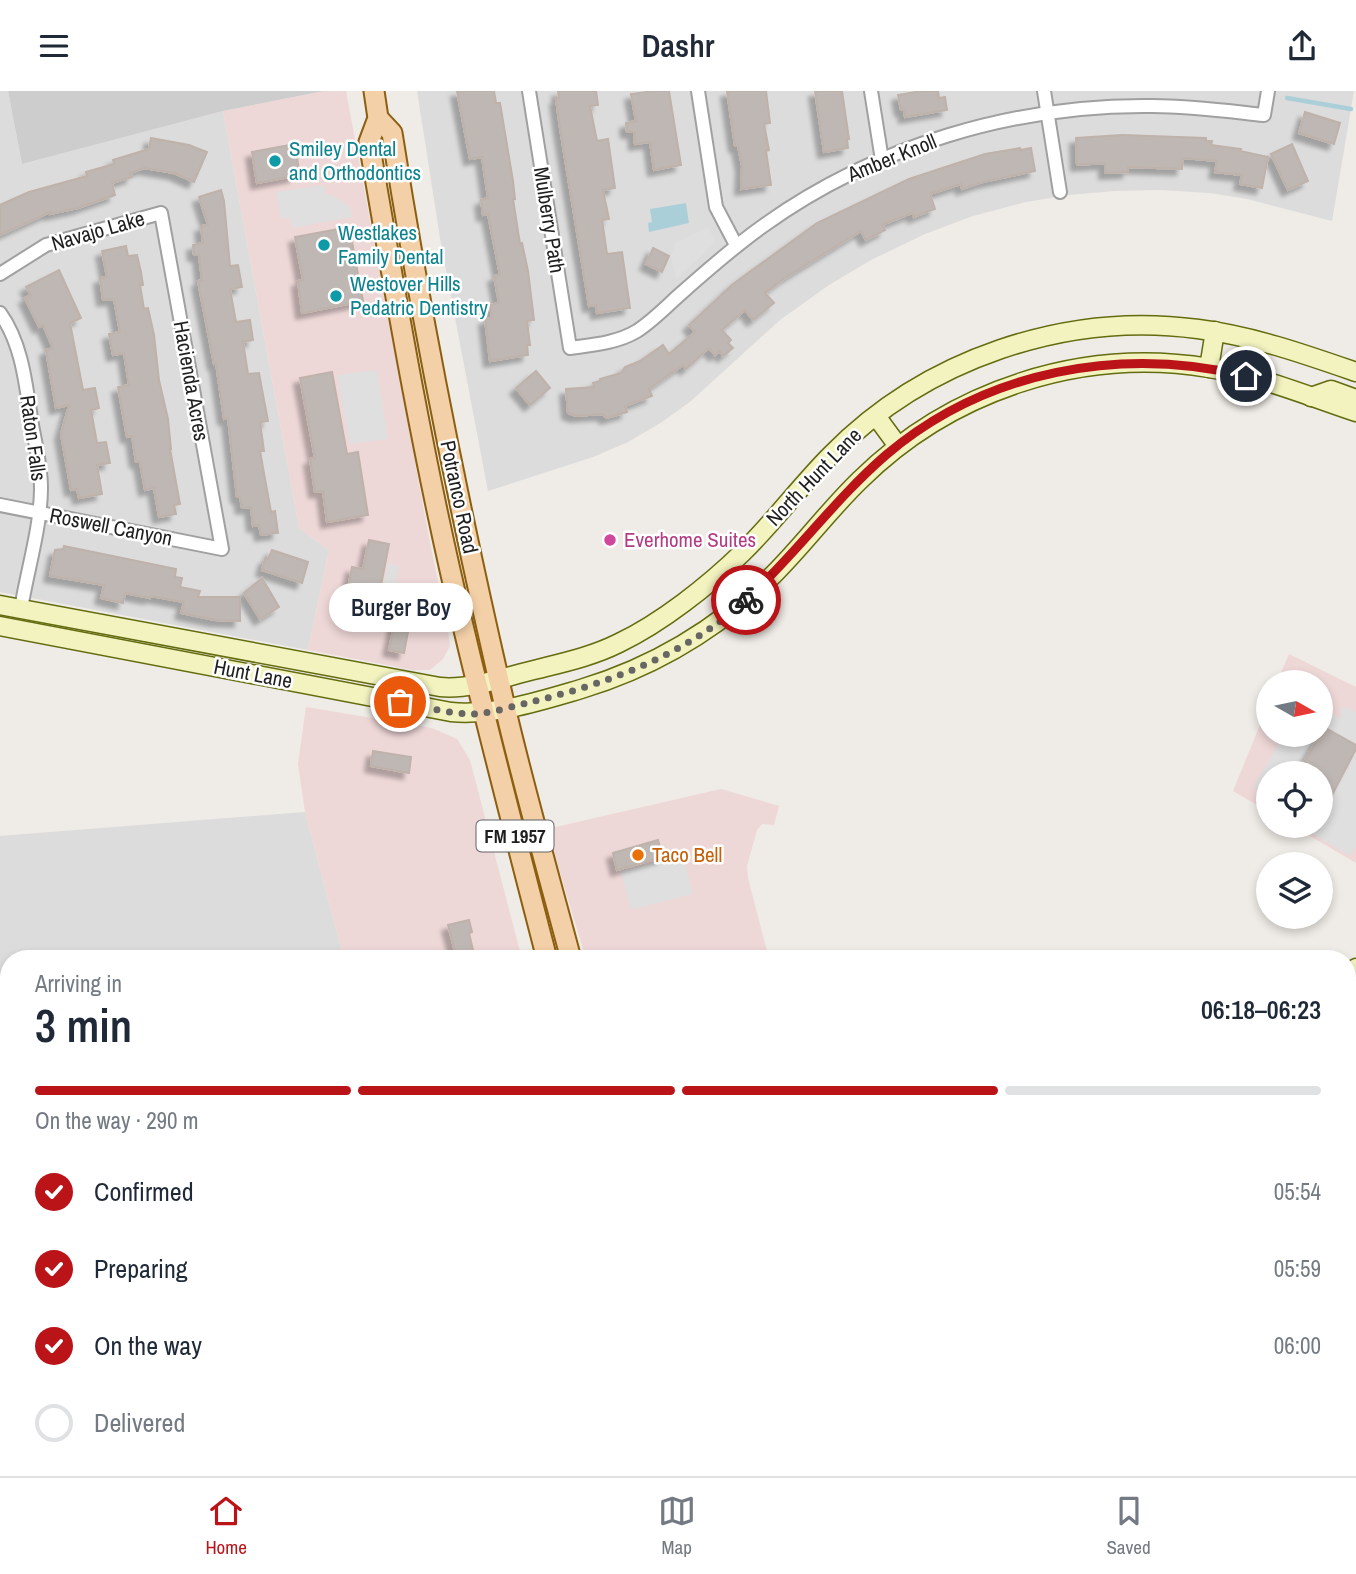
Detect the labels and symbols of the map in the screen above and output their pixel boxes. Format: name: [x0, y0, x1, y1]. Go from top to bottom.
street label: Amber Knoll: [842, 127, 941, 189]
place label: Smiley Dental and Orthodontics: [289, 134, 421, 187]
marker: Smiley Dental and Orthodontics: [267, 153, 283, 169]
street label: Mulberry Path: [527, 165, 572, 275]
street label: Navajo Lake: [48, 203, 148, 258]
place label: Westlakes Family Dental: [338, 218, 443, 271]
marker: Westlakes Family Dental: [316, 237, 332, 253]
place label: Westover Hills Pedatric Dentistry: [350, 269, 488, 322]
marker: Westover Hills Pedatric Dentistry: [328, 288, 344, 304]
street label: Hacienda Acres: [167, 319, 216, 443]
pin: [1216, 346, 1276, 406]
street label: Raton Falls: [13, 393, 54, 483]
street label: North Hunt Lane: [759, 421, 868, 532]
street label: Potranco Road: [433, 438, 486, 556]
street label: Roswell Canyon: [47, 500, 175, 553]
place label: Everhome Suites: [624, 525, 756, 554]
marker: Everhome Suites: [602, 532, 618, 548]
courier: [711, 565, 781, 635]
callout: Burger Boy: [328, 583, 472, 632]
street label: Hunt Lane: [211, 652, 295, 695]
north arrow: [1256, 670, 1334, 747]
pin: [370, 672, 430, 732]
road number: FM 1957: [476, 821, 554, 851]
place label: Taco Bell: [652, 840, 722, 869]
marker: Taco Bell: [630, 847, 646, 863]

